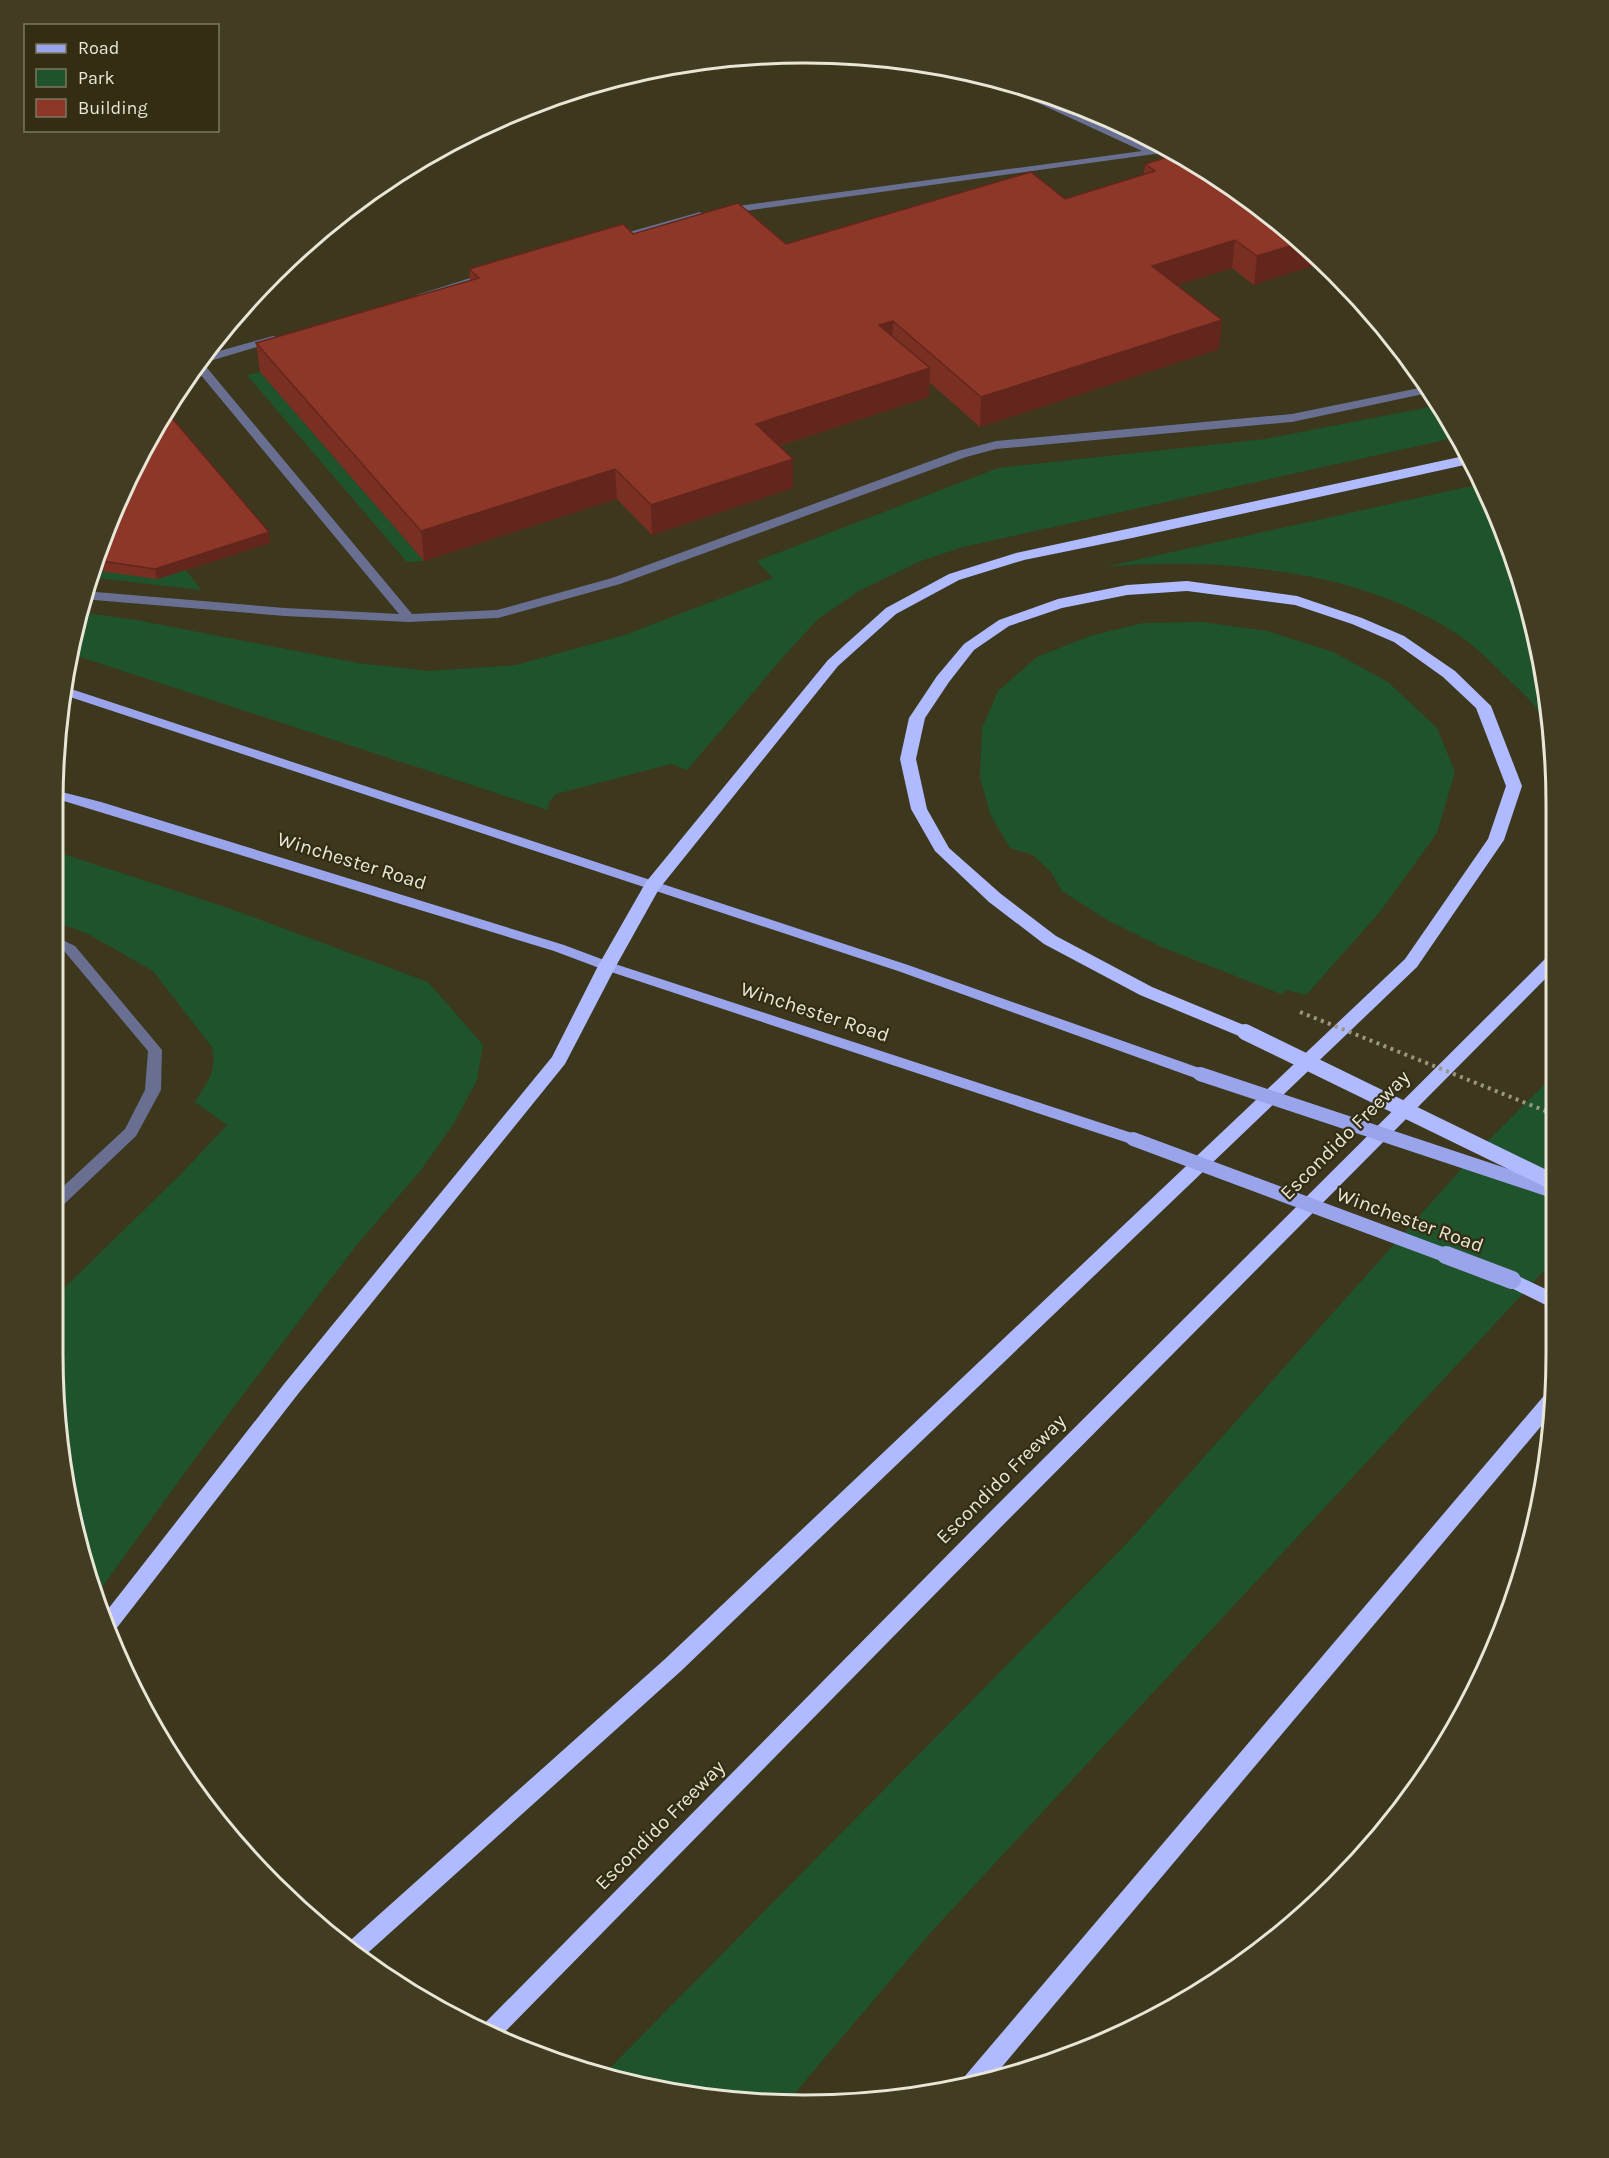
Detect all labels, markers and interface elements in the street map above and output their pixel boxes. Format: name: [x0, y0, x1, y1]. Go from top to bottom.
legend: [24, 24, 219, 132]
text: Road: [78, 37, 119, 59]
text: Park: [78, 67, 115, 89]
text: Building: [78, 97, 148, 119]
street label: Winchester Road: [275, 827, 429, 895]
street label: Winchester Road: [738, 977, 892, 1047]
street label: Escondido Freeway: [1276, 1066, 1414, 1204]
street label: Winchester Road: [1333, 1183, 1487, 1257]
street label: Escondido Freeway: [932, 1410, 1070, 1548]
street label: Escondido Freeway: [591, 1756, 729, 1894]

